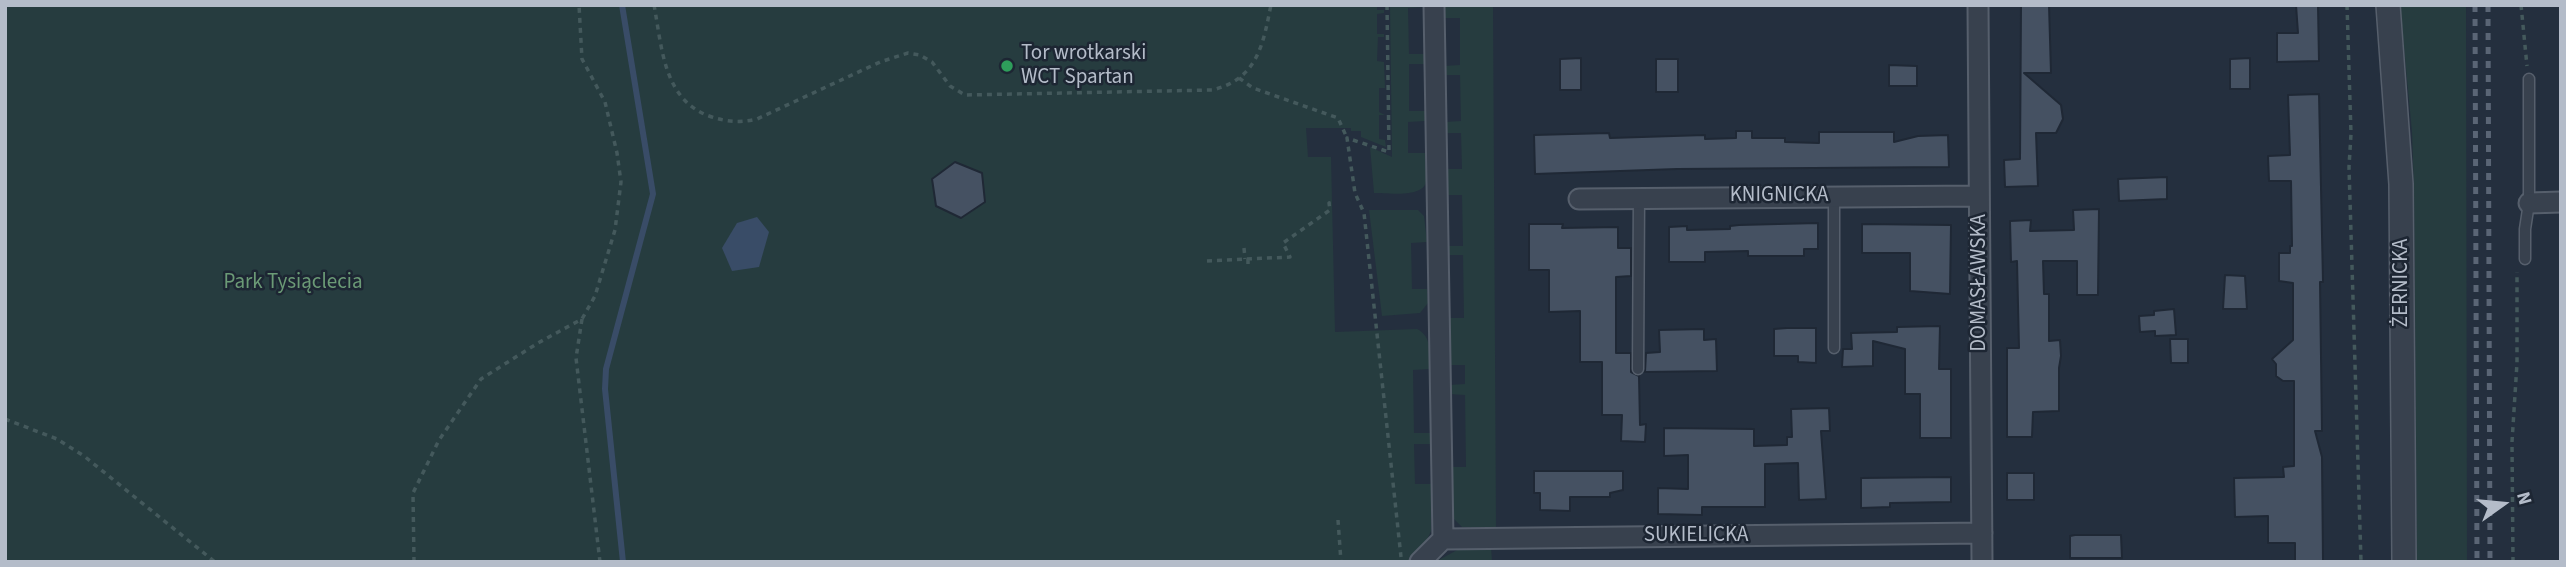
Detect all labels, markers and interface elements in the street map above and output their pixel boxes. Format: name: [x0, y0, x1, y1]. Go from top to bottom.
place label: Tor wrotkarski WCT Spartan: [1021, 41, 1146, 91]
marker: Tor wrotkarski WCT Spartan: [999, 58, 1015, 74]
street label: KNIGNICKA: [1730, 183, 1828, 209]
street label: DOMASŁAWSKA: [1967, 214, 1993, 352]
street label: ŻERNICKA: [2389, 239, 2415, 327]
park label: Park Tysiąclecia: [223, 270, 363, 296]
north arrow: [2468, 469, 2538, 539]
text: N: [2509, 489, 2538, 508]
street label: SUKIELICKA: [1644, 523, 1748, 549]

